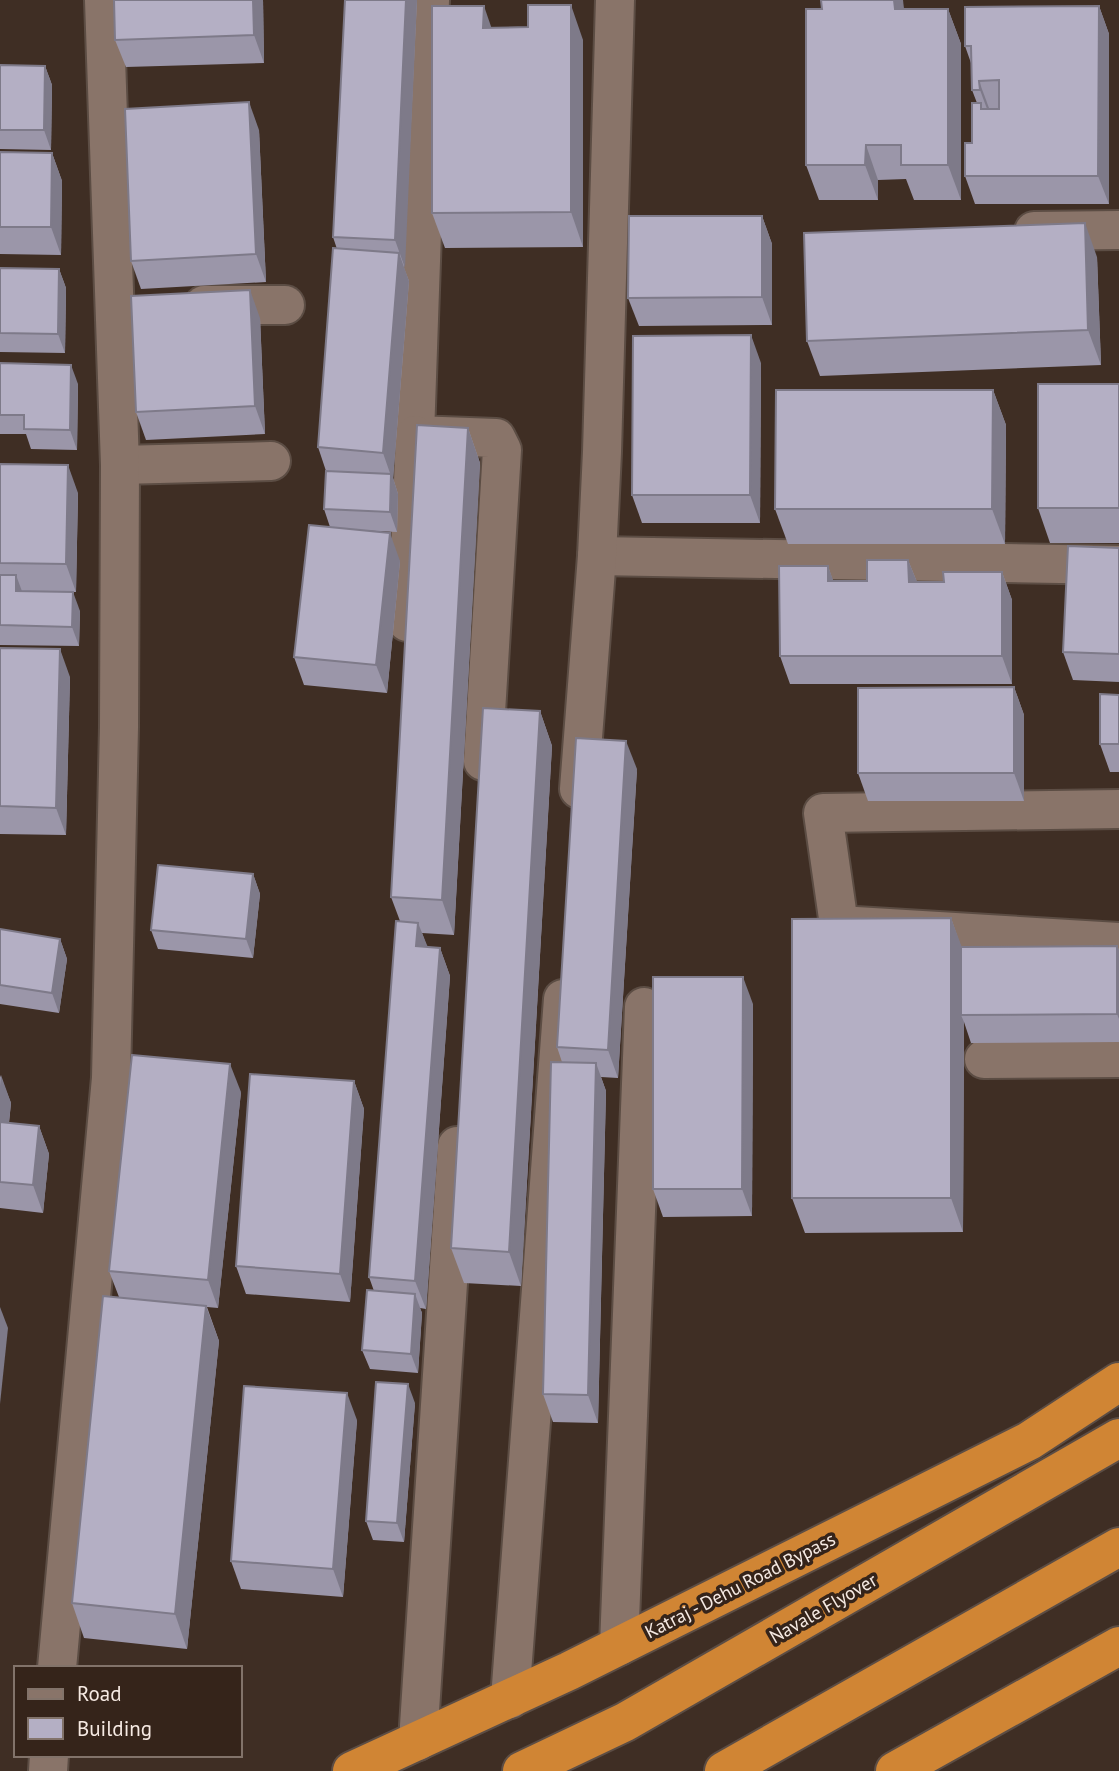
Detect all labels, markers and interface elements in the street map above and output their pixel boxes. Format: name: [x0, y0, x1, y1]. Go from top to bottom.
street label: Katraj - Dehu Road Bypass: [641, 1527, 839, 1643]
street label: Navale Flyover: [765, 1567, 881, 1648]
legend: [14, 1666, 242, 1757]
text: Road: [77, 1680, 121, 1707]
text: Building: [77, 1715, 152, 1742]

